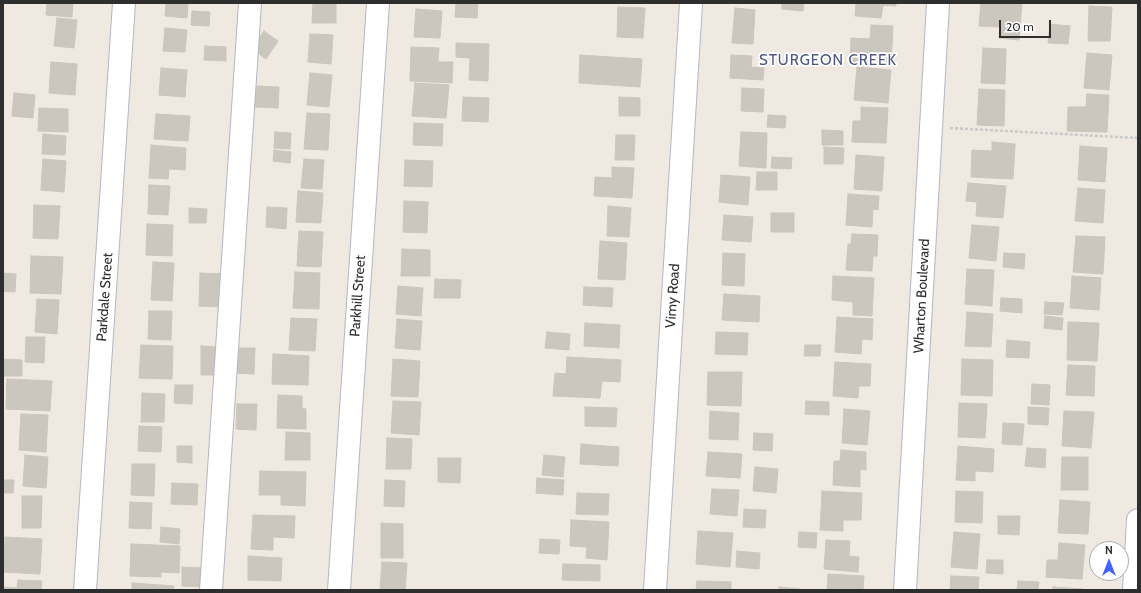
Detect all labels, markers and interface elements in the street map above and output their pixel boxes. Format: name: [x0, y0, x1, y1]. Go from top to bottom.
scale bar: [1001, 12, 1053, 38]
text: 20 m: [1006, 19, 1034, 34]
district label: STURGEON CREEK: [759, 52, 897, 70]
street label: Wharton Boulevard: [911, 238, 933, 354]
street label: Parkdale Street: [94, 252, 116, 342]
street label: Parkhill Street: [347, 255, 369, 337]
street label: Vimy Road: [662, 263, 684, 329]
north arrow: [1089, 541, 1129, 581]
text: N: [1105, 543, 1113, 557]

